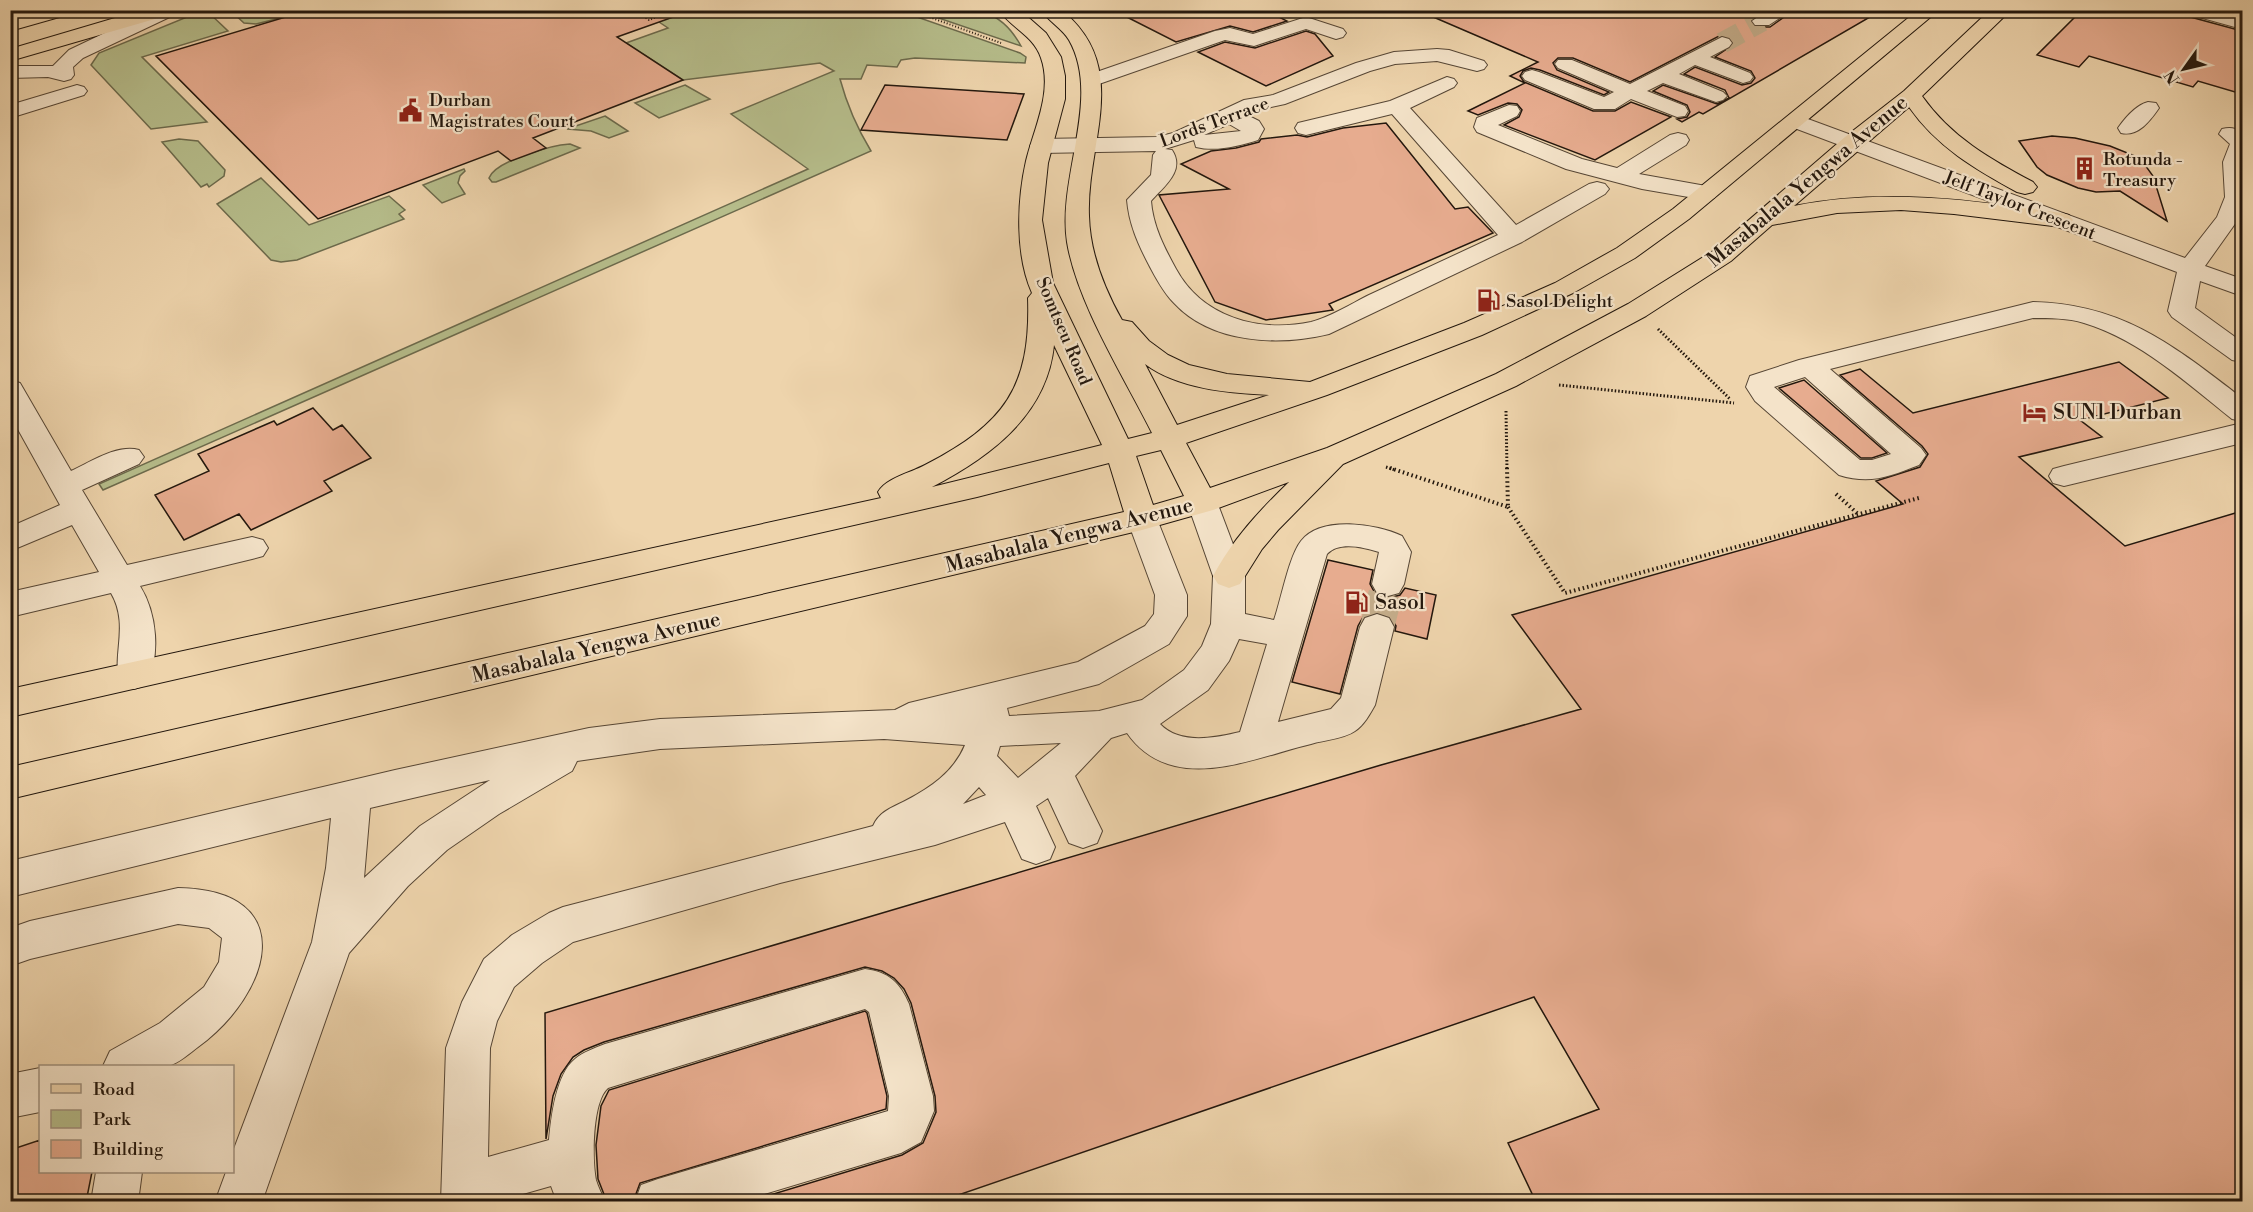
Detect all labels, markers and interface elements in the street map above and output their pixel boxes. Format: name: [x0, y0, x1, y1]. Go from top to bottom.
north arrow: [2154, 39, 2214, 99]
text: N: [2160, 66, 2184, 88]
place label: Durban Magistrates Court: [429, 89, 575, 133]
street label: Masabalala Yengwa Avenue: [1702, 90, 1914, 274]
street label: Lords Terrace: [1156, 92, 1272, 153]
public building icon: Durban Magistrates Court: [398, 97, 424, 123]
place label: Rotunda - Treasury: [2103, 148, 2183, 192]
building icon: Rotunda - Treasury: [2072, 156, 2098, 182]
street label: Jelf Taylor Crescent: [1940, 166, 2100, 245]
street label: Somtseu Road: [1030, 274, 1097, 389]
fuel station icon: Sasol Delight: [1475, 288, 1501, 314]
place label: Sasol Delight: [1506, 290, 1614, 313]
hotel icon: SUN1 Durban: [2022, 399, 2048, 425]
place label: SUN1 Durban: [2053, 400, 2182, 426]
street label: Masabalala Yengwa Avenue: [943, 493, 1196, 579]
fuel station icon: Sasol: [1344, 589, 1370, 615]
place label: Sasol: [1375, 590, 1425, 616]
street label: Masabalala Yengwa Avenue: [469, 607, 723, 689]
legend: [39, 1065, 234, 1173]
text: Road: [93, 1078, 136, 1101]
text: Park: [93, 1108, 132, 1131]
text: Building: [92, 1138, 164, 1161]

